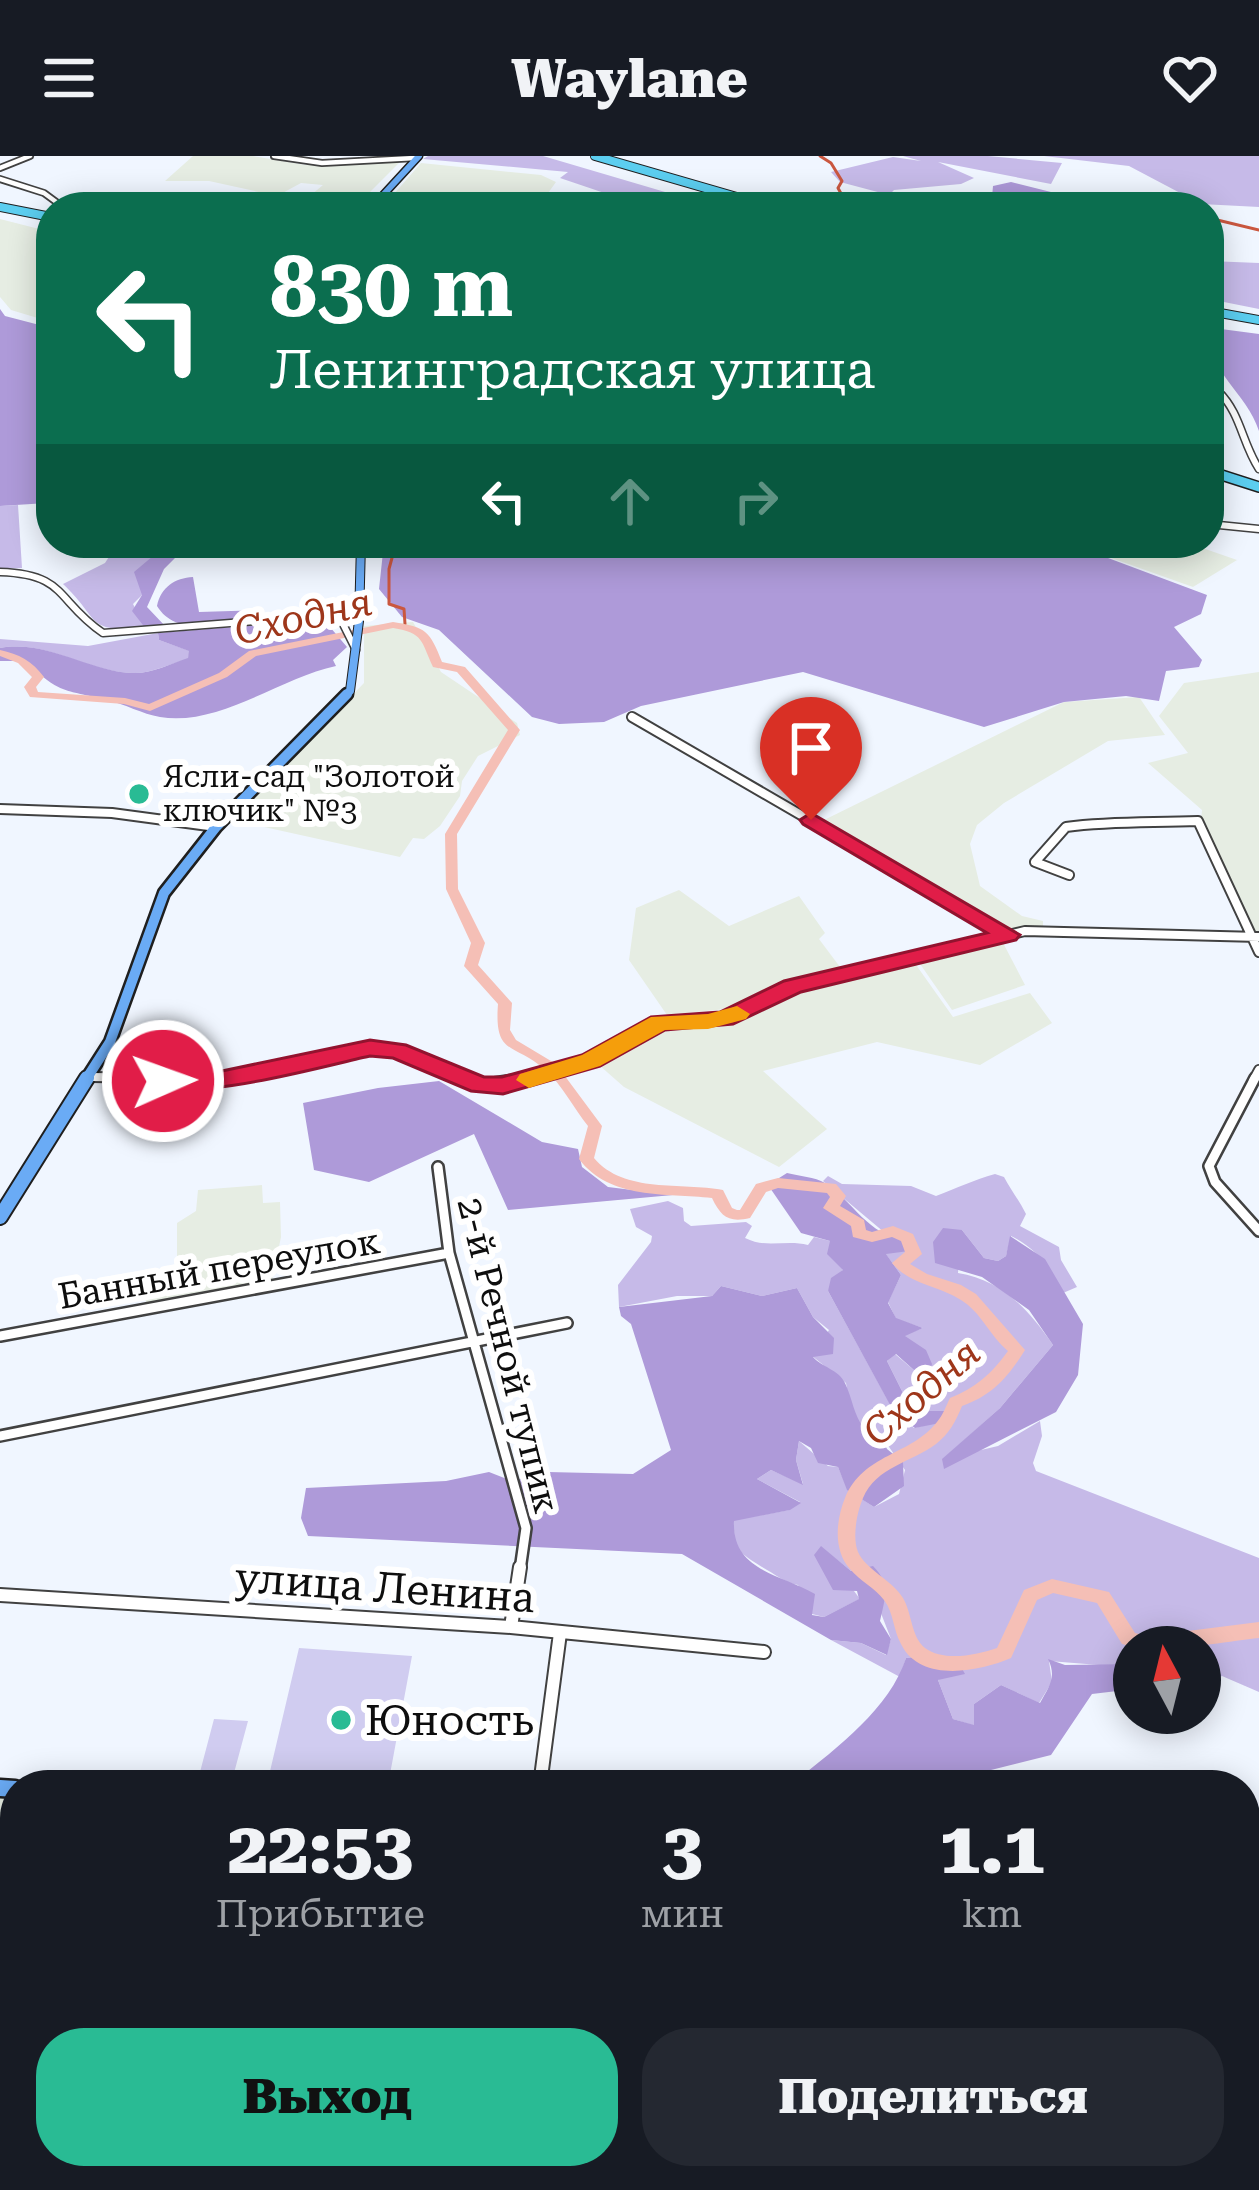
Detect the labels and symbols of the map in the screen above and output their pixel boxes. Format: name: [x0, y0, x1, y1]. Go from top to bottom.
water label: Сходня: [230, 579, 376, 655]
pin: [760, 697, 862, 820]
place label: Ясли-сад "Золотой ключик" №3: [163, 759, 455, 828]
marker: Ясли-сад "Золотой ключик" №3: [126, 781, 152, 807]
position arrow: [100, 1018, 226, 1144]
street label: 2-й Речной тупик: [449, 1193, 568, 1517]
street label: Банный переулок: [55, 1220, 383, 1318]
water label: Сходня: [854, 1330, 989, 1456]
street label: улица Ленина: [234, 1553, 537, 1622]
north arrow: [1113, 1626, 1221, 1734]
place label: Юность: [365, 1696, 534, 1745]
marker: Юность: [328, 1707, 354, 1733]

